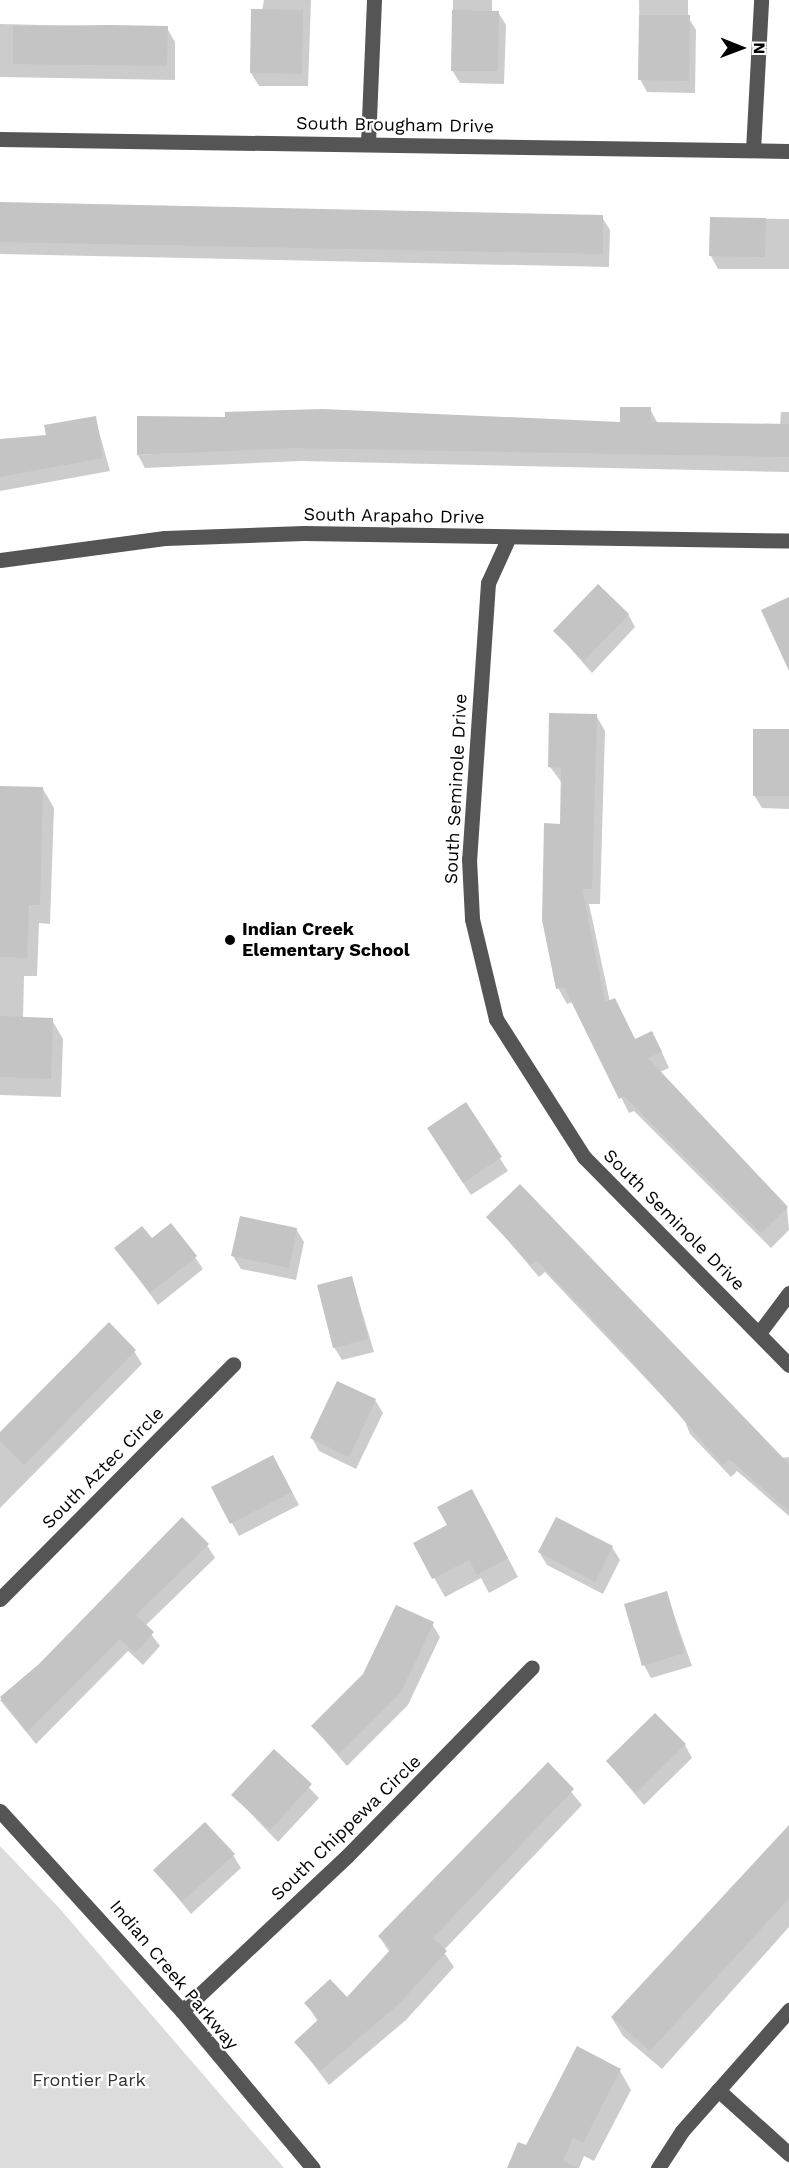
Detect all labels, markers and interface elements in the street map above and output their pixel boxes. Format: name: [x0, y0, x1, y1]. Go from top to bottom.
north arrow: [711, 18, 771, 78]
text: N: [750, 42, 769, 54]
street label: South Brougham Drive: [296, 112, 494, 138]
street label: South Arapaho Drive: [303, 504, 485, 528]
street label: South Seminole Drive: [440, 693, 472, 885]
place label: Indian Creek Elementary School: [242, 919, 410, 962]
marker: Indian Creek Elementary School: [223, 933, 237, 947]
street label: South Seminole Drive: [599, 1145, 749, 1295]
street label: South Aztec Circle: [37, 1402, 169, 1534]
street label: South Chippewa Circle: [266, 1751, 426, 1905]
street label: Indian Creek Parkway: [105, 1896, 243, 2054]
park label: Frontier Park: [32, 2069, 146, 2091]

